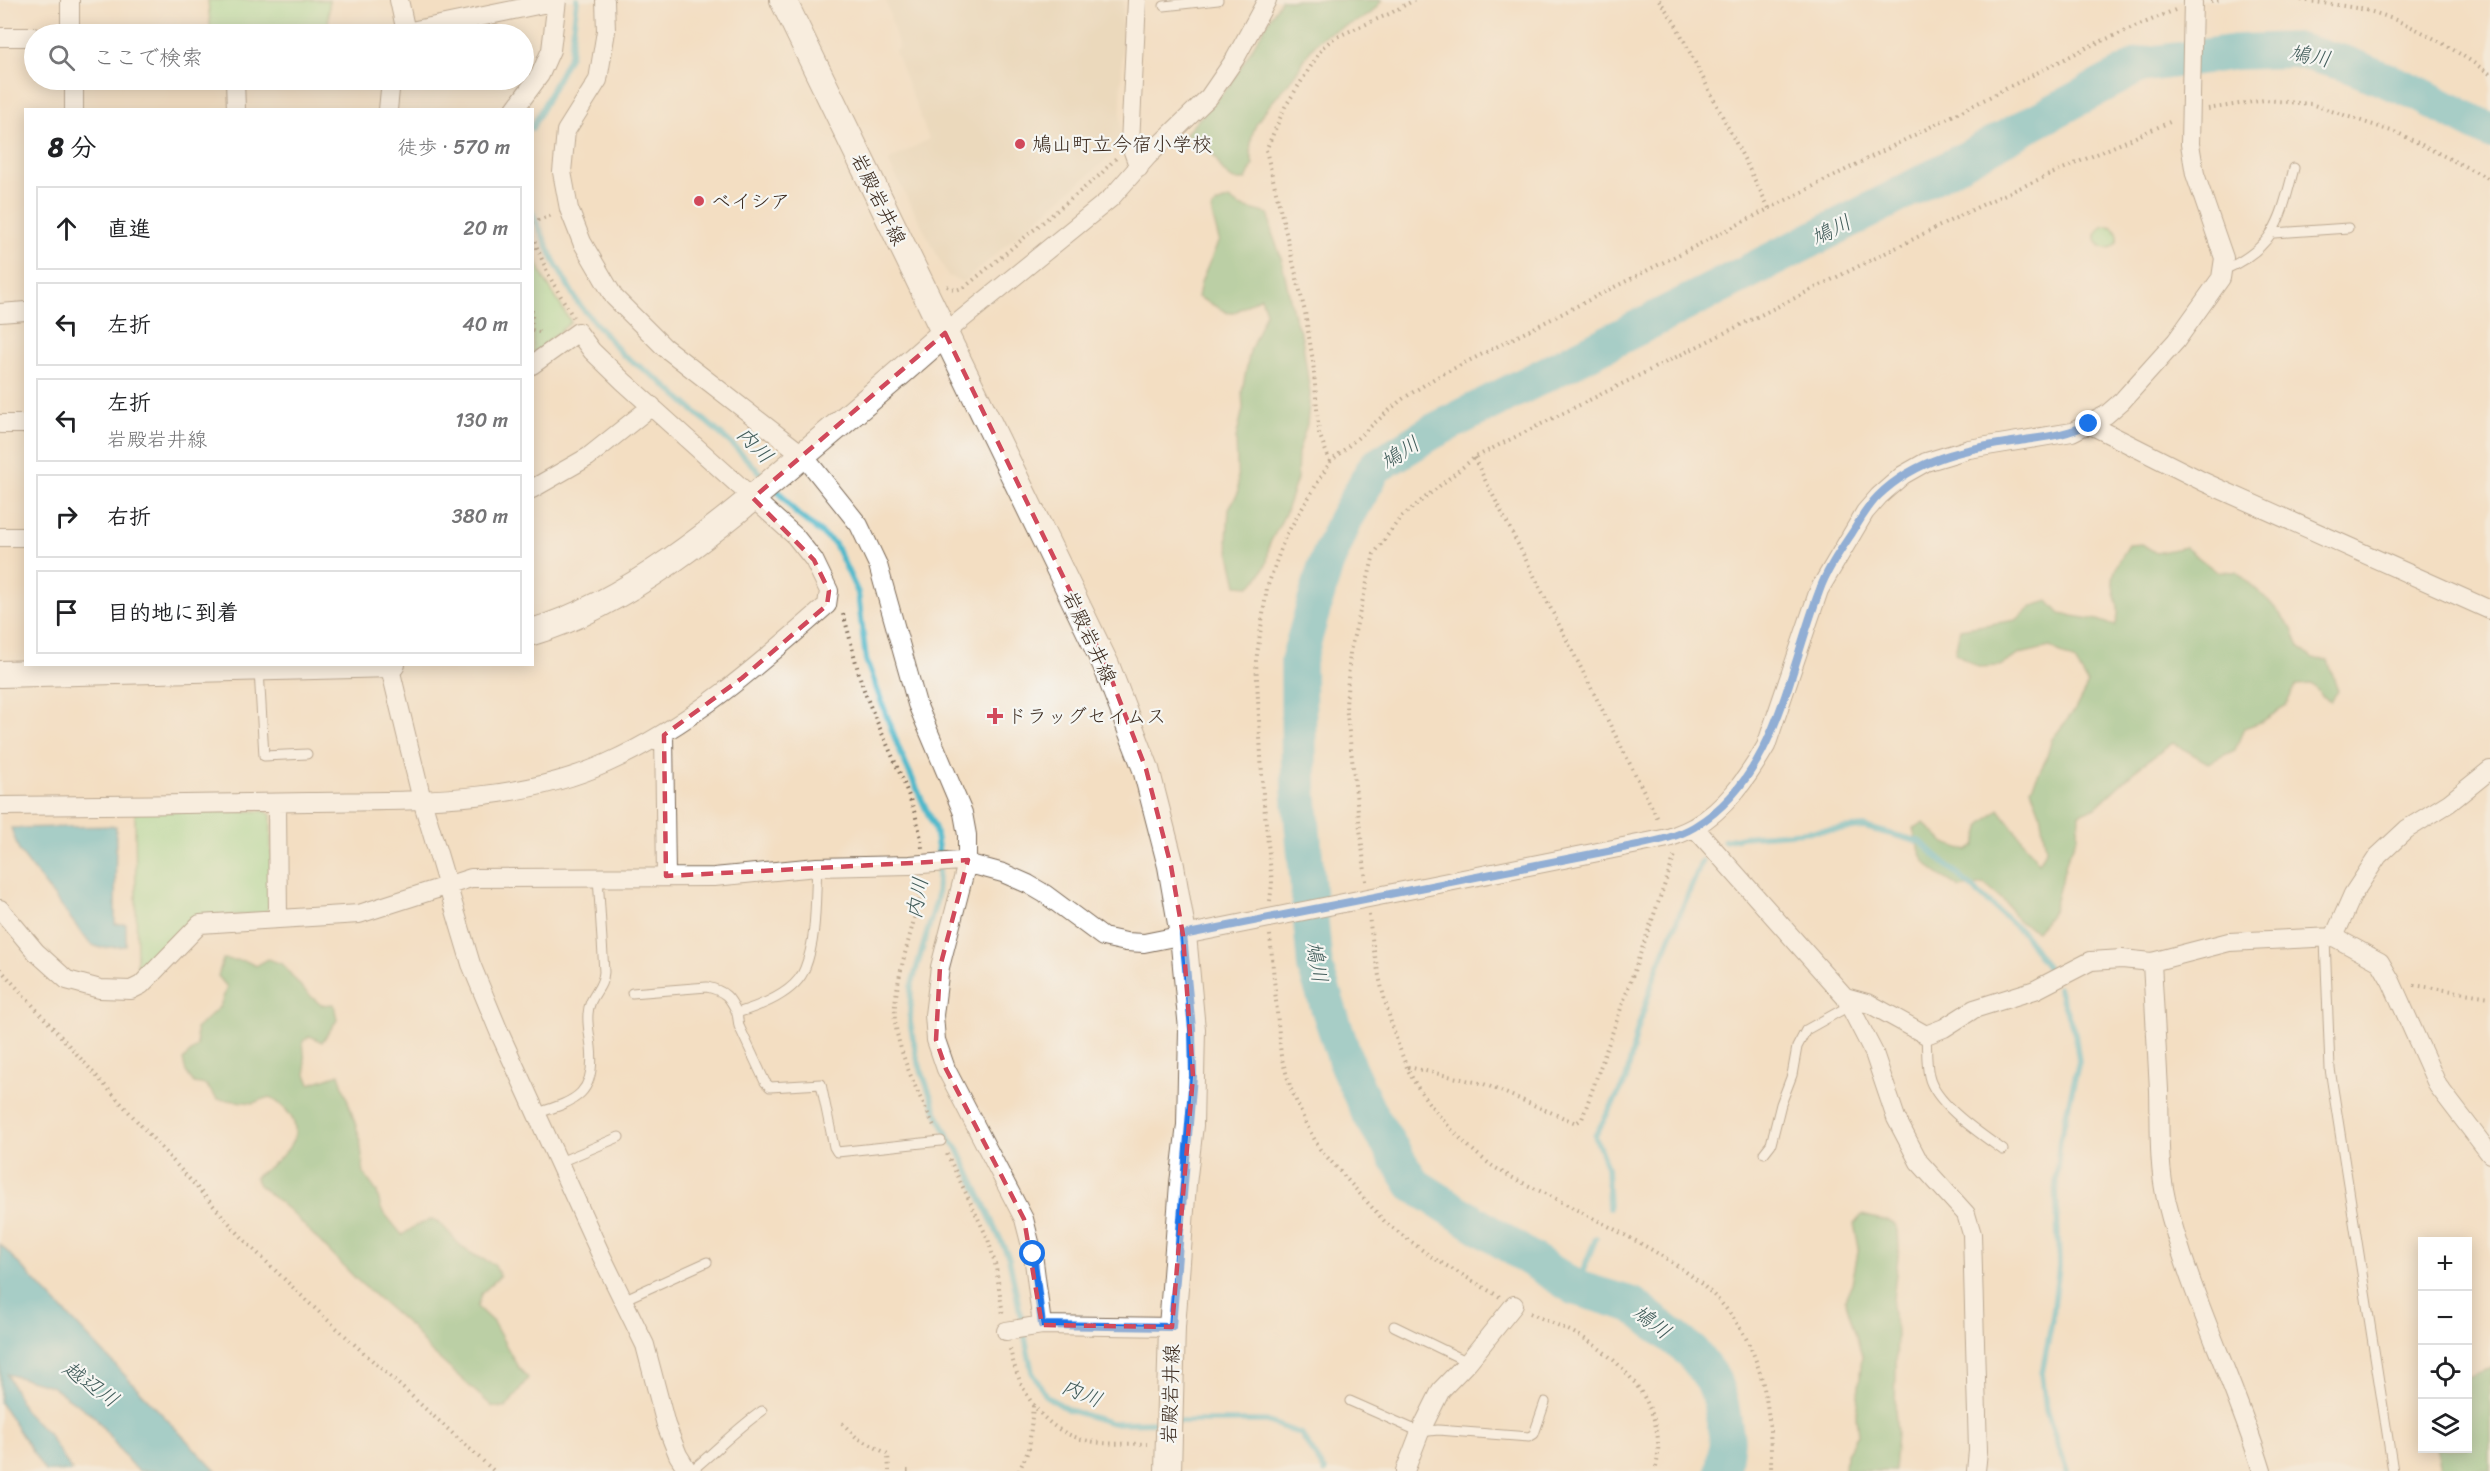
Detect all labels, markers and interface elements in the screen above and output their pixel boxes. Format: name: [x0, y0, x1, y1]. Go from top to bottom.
search box: [24, 24, 534, 90]
water label: 鳩川: [2286, 33, 2334, 79]
text: ここで検索: [93, 38, 203, 77]
icon: search: [45, 41, 78, 74]
text: 8 分: [48, 124, 96, 170]
place label: 鳩山町立今宿小学校: [1032, 127, 1212, 162]
text: 徒歩 · 570 m: [397, 130, 510, 165]
marker: 鳩山町立今宿小学校: [1013, 137, 1027, 151]
street label: 岩殿岩井線: [841, 147, 916, 252]
place label: ベイシア: [711, 184, 791, 219]
marker: ベイシア: [692, 194, 706, 208]
water label: 鳩川: [1804, 204, 1858, 256]
text: 直進: [107, 209, 151, 248]
text: 20 m: [463, 211, 508, 246]
icon: ahead: [50, 212, 83, 245]
text: 左折: [107, 305, 151, 344]
text: 40 m: [462, 307, 508, 342]
icon: left: [50, 308, 83, 341]
text: 左折: [107, 383, 151, 422]
text: 130 m: [455, 403, 508, 438]
icon: left: [50, 404, 83, 437]
route end: [2075, 410, 2101, 436]
water label: 内川: [727, 417, 783, 473]
text: 岩殿岩井線: [107, 422, 207, 457]
water label: 鳩川: [1372, 426, 1428, 480]
text: 右折: [107, 497, 151, 536]
text: 380 m: [452, 499, 508, 534]
icon: right: [50, 500, 83, 533]
street label: 岩殿岩井線: [1053, 585, 1127, 690]
text: 目的地に到着: [107, 593, 239, 632]
icon: arrive: [50, 596, 83, 629]
place label: ドラッグセイムス: [1007, 699, 1166, 734]
marker: ドラッグセイムス: [988, 709, 1002, 723]
water label: 内川: [895, 874, 939, 922]
water label: 鳩川: [1295, 938, 1339, 986]
map controls: [2418, 1237, 2472, 1453]
button: +: [2418, 1237, 2472, 1291]
route start: [1019, 1240, 1045, 1266]
button: −: [2418, 1291, 2472, 1345]
water label: 鳩川: [1624, 1294, 1680, 1350]
street label: 岩殿岩井線: [1151, 1343, 1190, 1445]
button: locate: [2418, 1345, 2472, 1399]
water label: 越辺川: [54, 1350, 128, 1418]
water label: 内川: [1055, 1367, 1109, 1419]
button: layers: [2418, 1399, 2472, 1453]

